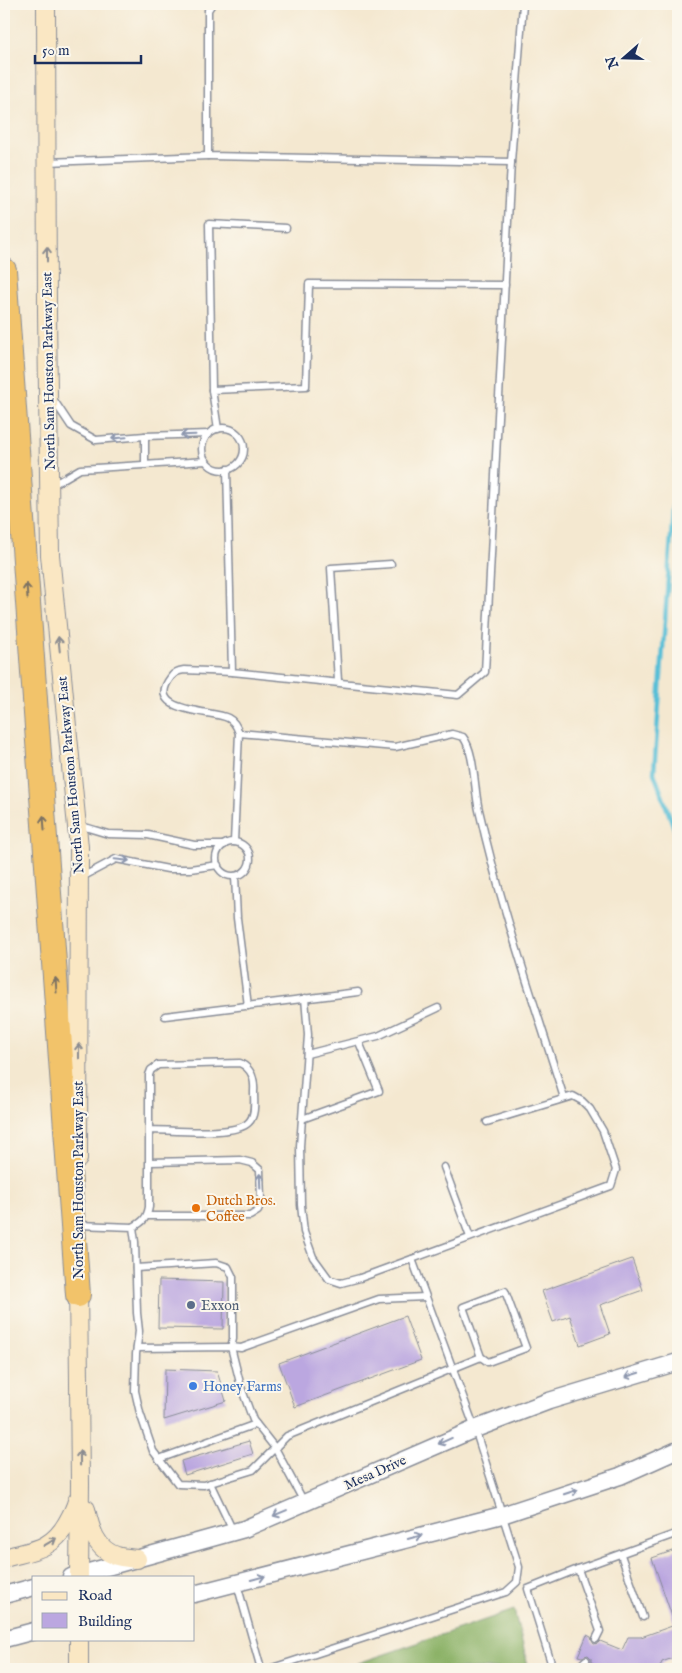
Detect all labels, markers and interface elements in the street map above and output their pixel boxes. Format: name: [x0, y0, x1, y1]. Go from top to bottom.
scale bar: [35, 32, 141, 64]
north arrow: [600, 32, 650, 82]
text: 50 m: [42, 41, 70, 60]
text: N: [602, 53, 624, 72]
one-way arrow: [42, 247, 52, 263]
street label: North Sam Houston Parkway East: [38, 272, 60, 470]
one-way arrow: [180, 430, 196, 439]
one-way arrow: [111, 433, 127, 443]
one-way arrow: [22, 583, 32, 599]
one-way arrow: [54, 636, 64, 652]
street label: North Sam Houston Parkway East: [53, 675, 89, 874]
one-way arrow: [39, 815, 48, 831]
one-way arrow: [114, 856, 130, 865]
one-way arrow: [51, 977, 60, 993]
one-way arrow: [74, 1043, 84, 1059]
street label: North Sam Houston Parkway East: [70, 1081, 88, 1279]
one-way arrow: [256, 1173, 265, 1189]
place label: Dutch Bros. Coffee: [206, 1192, 276, 1226]
marker: Dutch Bros. Coffee: [190, 1202, 202, 1214]
place label: Exxon: [201, 1297, 240, 1315]
marker: Exxon: [185, 1299, 197, 1311]
one-way arrow: [624, 1371, 640, 1381]
place label: Honey Farms: [203, 1378, 282, 1396]
marker: Honey Farms: [187, 1380, 199, 1392]
one-way arrow: [438, 1438, 453, 1447]
one-way arrow: [75, 1450, 85, 1466]
street label: Mesa Drive: [342, 1451, 410, 1495]
one-way arrow: [563, 1487, 579, 1496]
one-way arrow: [273, 1510, 288, 1519]
one-way arrow: [407, 1532, 423, 1541]
one-way arrow: [42, 1537, 56, 1547]
one-way arrow: [250, 1573, 266, 1583]
legend: [32, 1576, 195, 1640]
text: Road: [78, 1586, 113, 1605]
text: Building: [78, 1612, 133, 1631]

